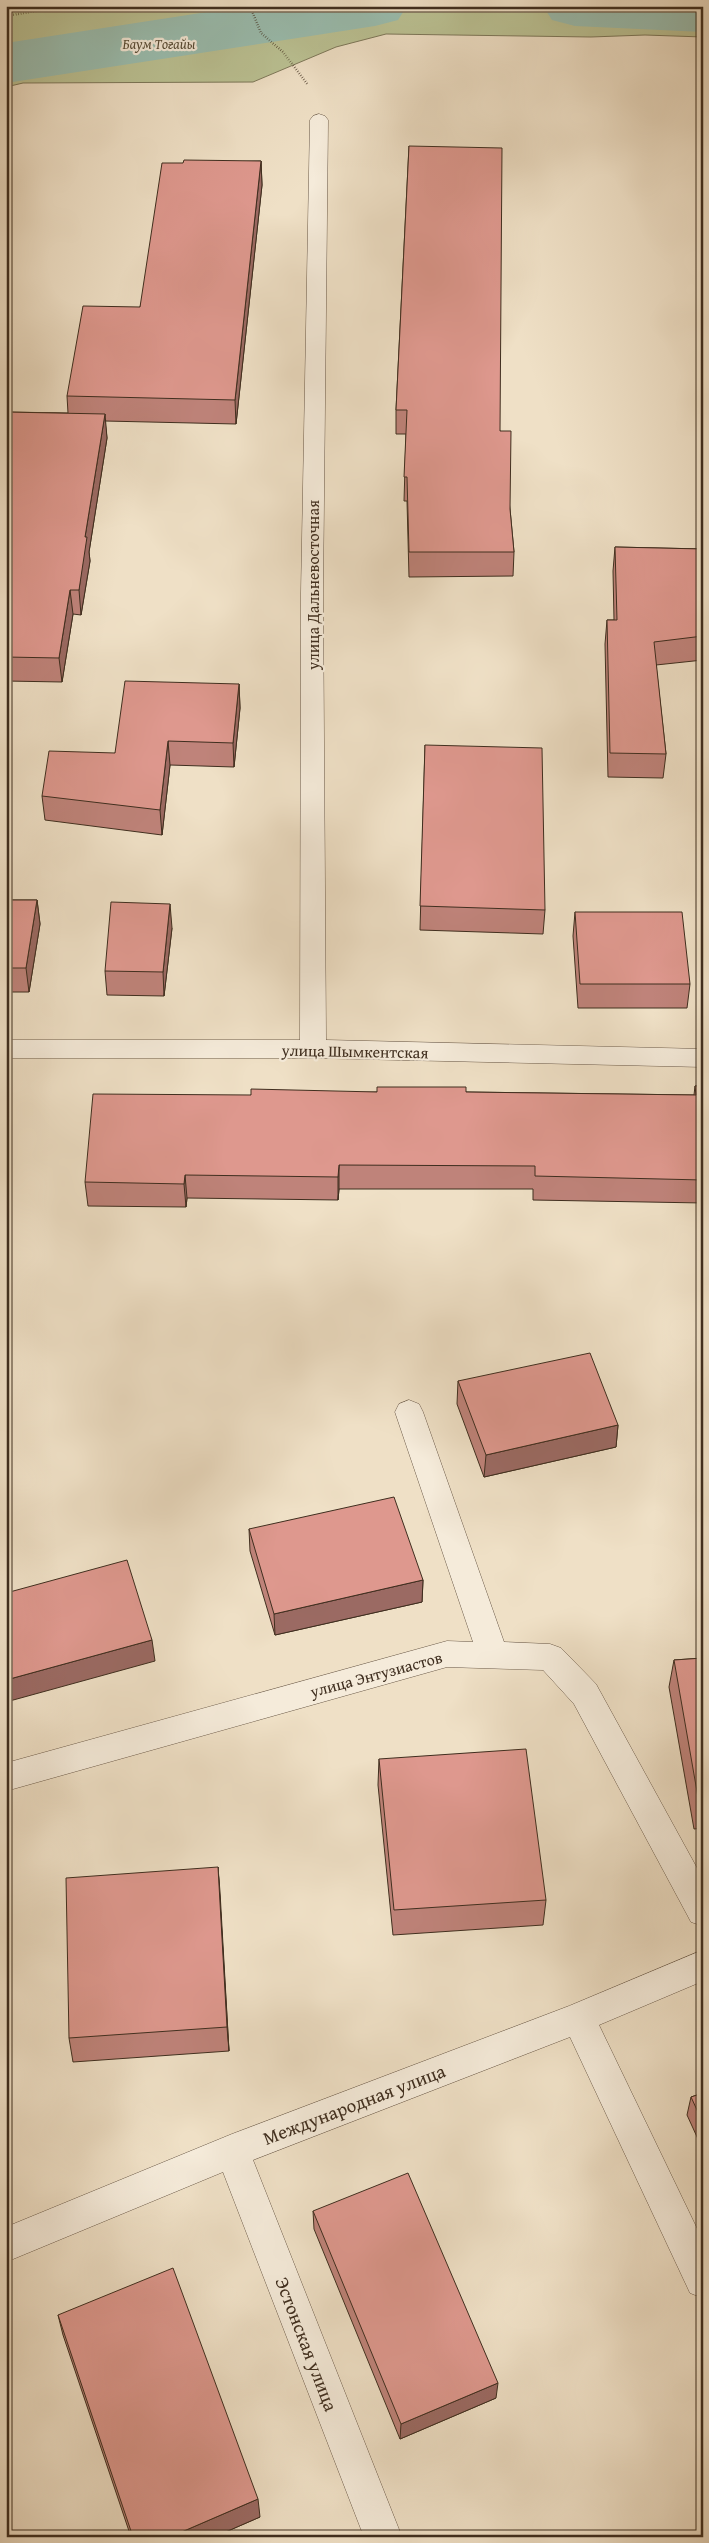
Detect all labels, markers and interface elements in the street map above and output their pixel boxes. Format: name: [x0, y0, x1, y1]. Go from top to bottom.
park label: Баум Тоғайы: [123, 34, 196, 54]
street label: улица Дальневосточная: [301, 500, 325, 671]
street label: улица Шымкентская: [280, 1038, 429, 1064]
street label: улица Энтузиастов: [306, 1645, 445, 1703]
street label: Международная улица: [259, 2056, 449, 2152]
street label: Эстонская улица: [269, 2273, 345, 2415]

